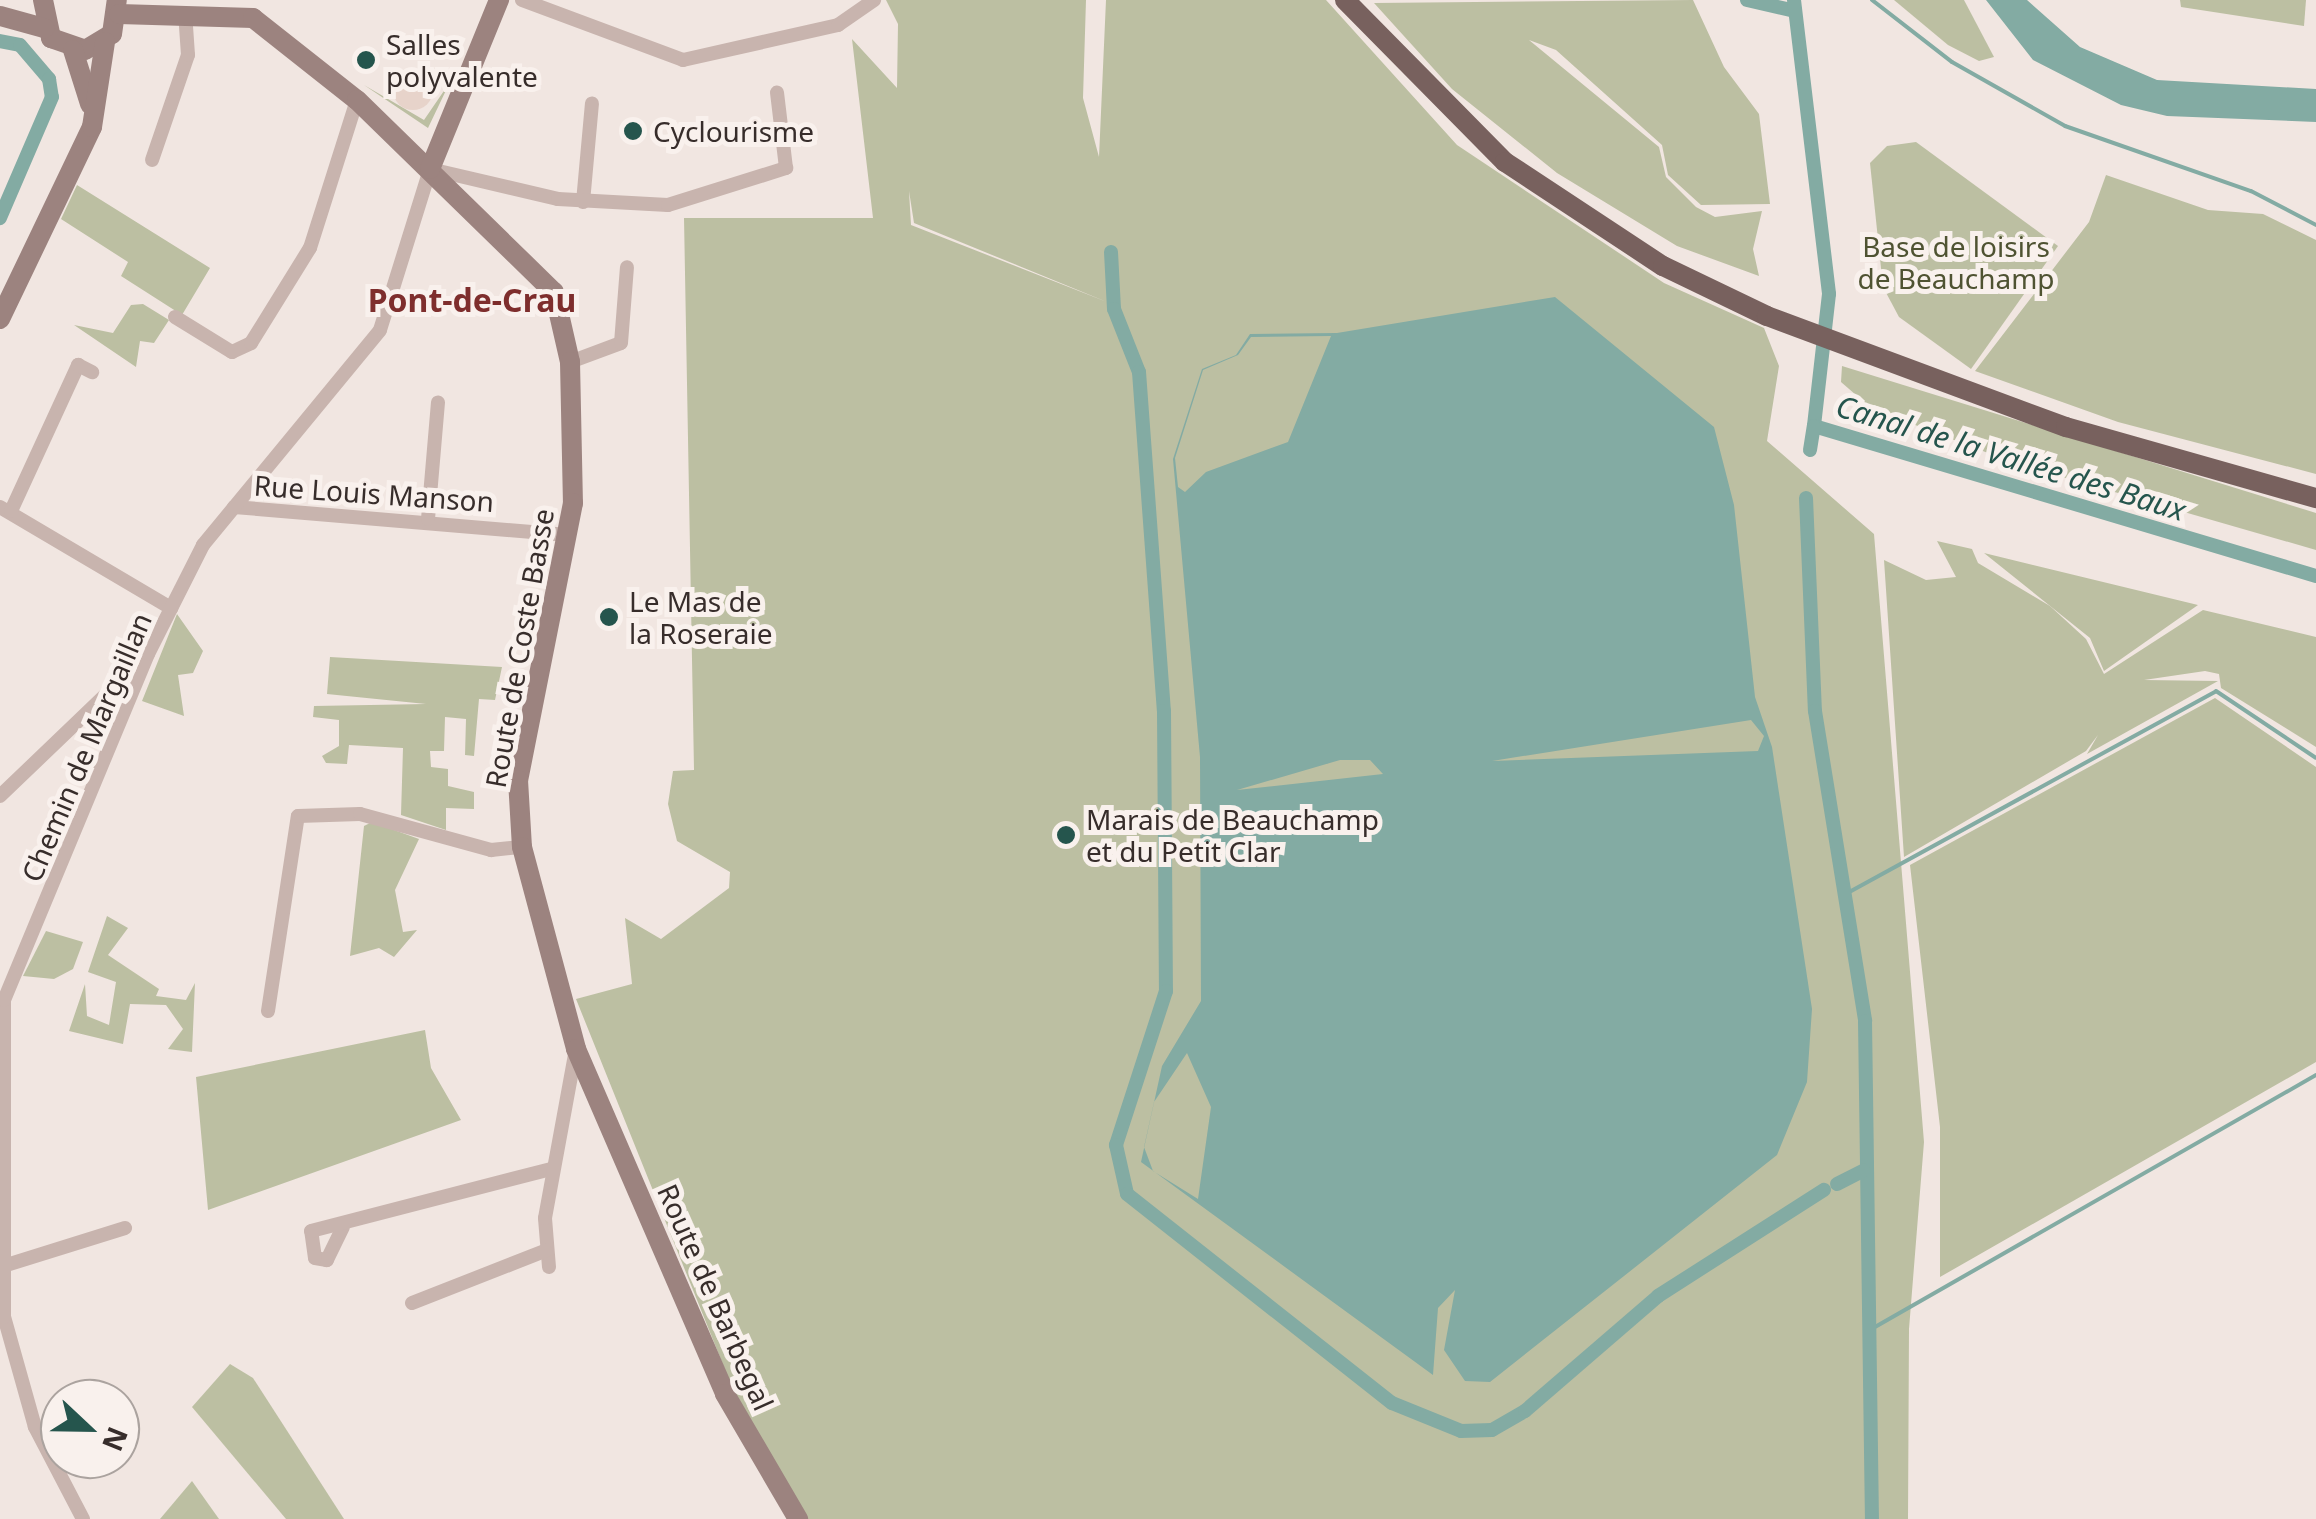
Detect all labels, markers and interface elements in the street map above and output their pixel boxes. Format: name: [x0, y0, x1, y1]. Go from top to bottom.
place label: Salles polyvalente: [386, 27, 538, 93]
marker: Salles polyvalente: [355, 49, 377, 71]
place label: Cyclourisme: [653, 114, 814, 148]
marker: Cyclourisme: [622, 120, 644, 142]
park label: Base de loisirs de Beauchamp: [1857, 229, 2055, 295]
district label: Pont-de-Crau: [368, 281, 576, 319]
water label: Canal de la Vallée des Baux: [1832, 388, 2190, 528]
street label: Rue Louis Manson: [253, 468, 495, 518]
street label: Route de Coste Basse: [478, 506, 560, 790]
place label: Le Mas de la Roseraie: [629, 584, 772, 650]
marker: Le Mas de la Roseraie: [598, 606, 620, 628]
street label: Chemin de Margaillan: [14, 607, 158, 887]
place label: Marais de Beauchamp et du Petit Clar: [1086, 802, 1379, 868]
marker: Marais de Beauchamp et du Petit Clar: [1055, 824, 1077, 846]
street label: Route de Barbegal: [651, 1179, 781, 1415]
north arrow: [40, 1379, 140, 1479]
text: N: [94, 1422, 138, 1457]

